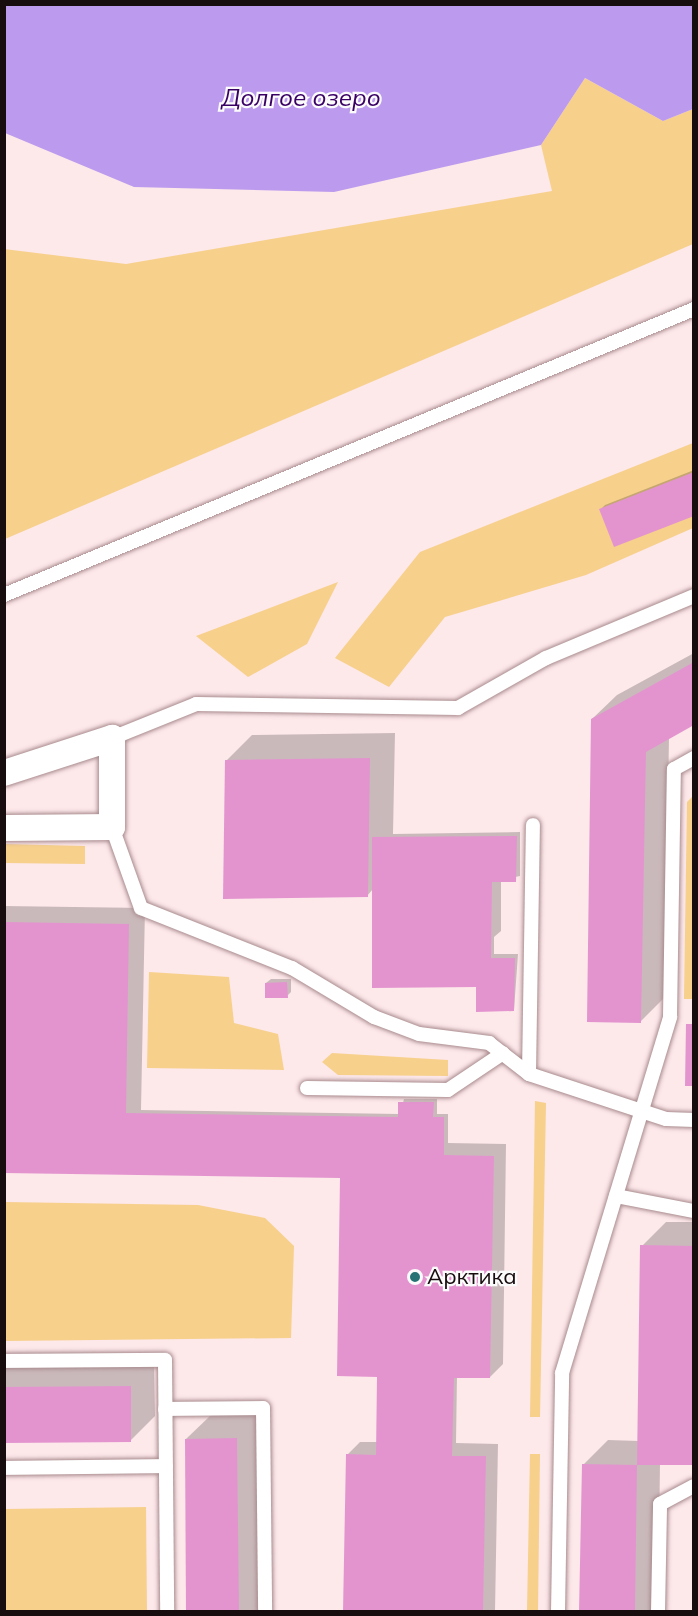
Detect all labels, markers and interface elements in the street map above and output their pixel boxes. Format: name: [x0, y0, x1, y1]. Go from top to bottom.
water label: Долгое озеро: [221, 84, 381, 112]
place label: Арктика: [427, 1264, 517, 1290]
marker: Арктика: [408, 1270, 422, 1284]

